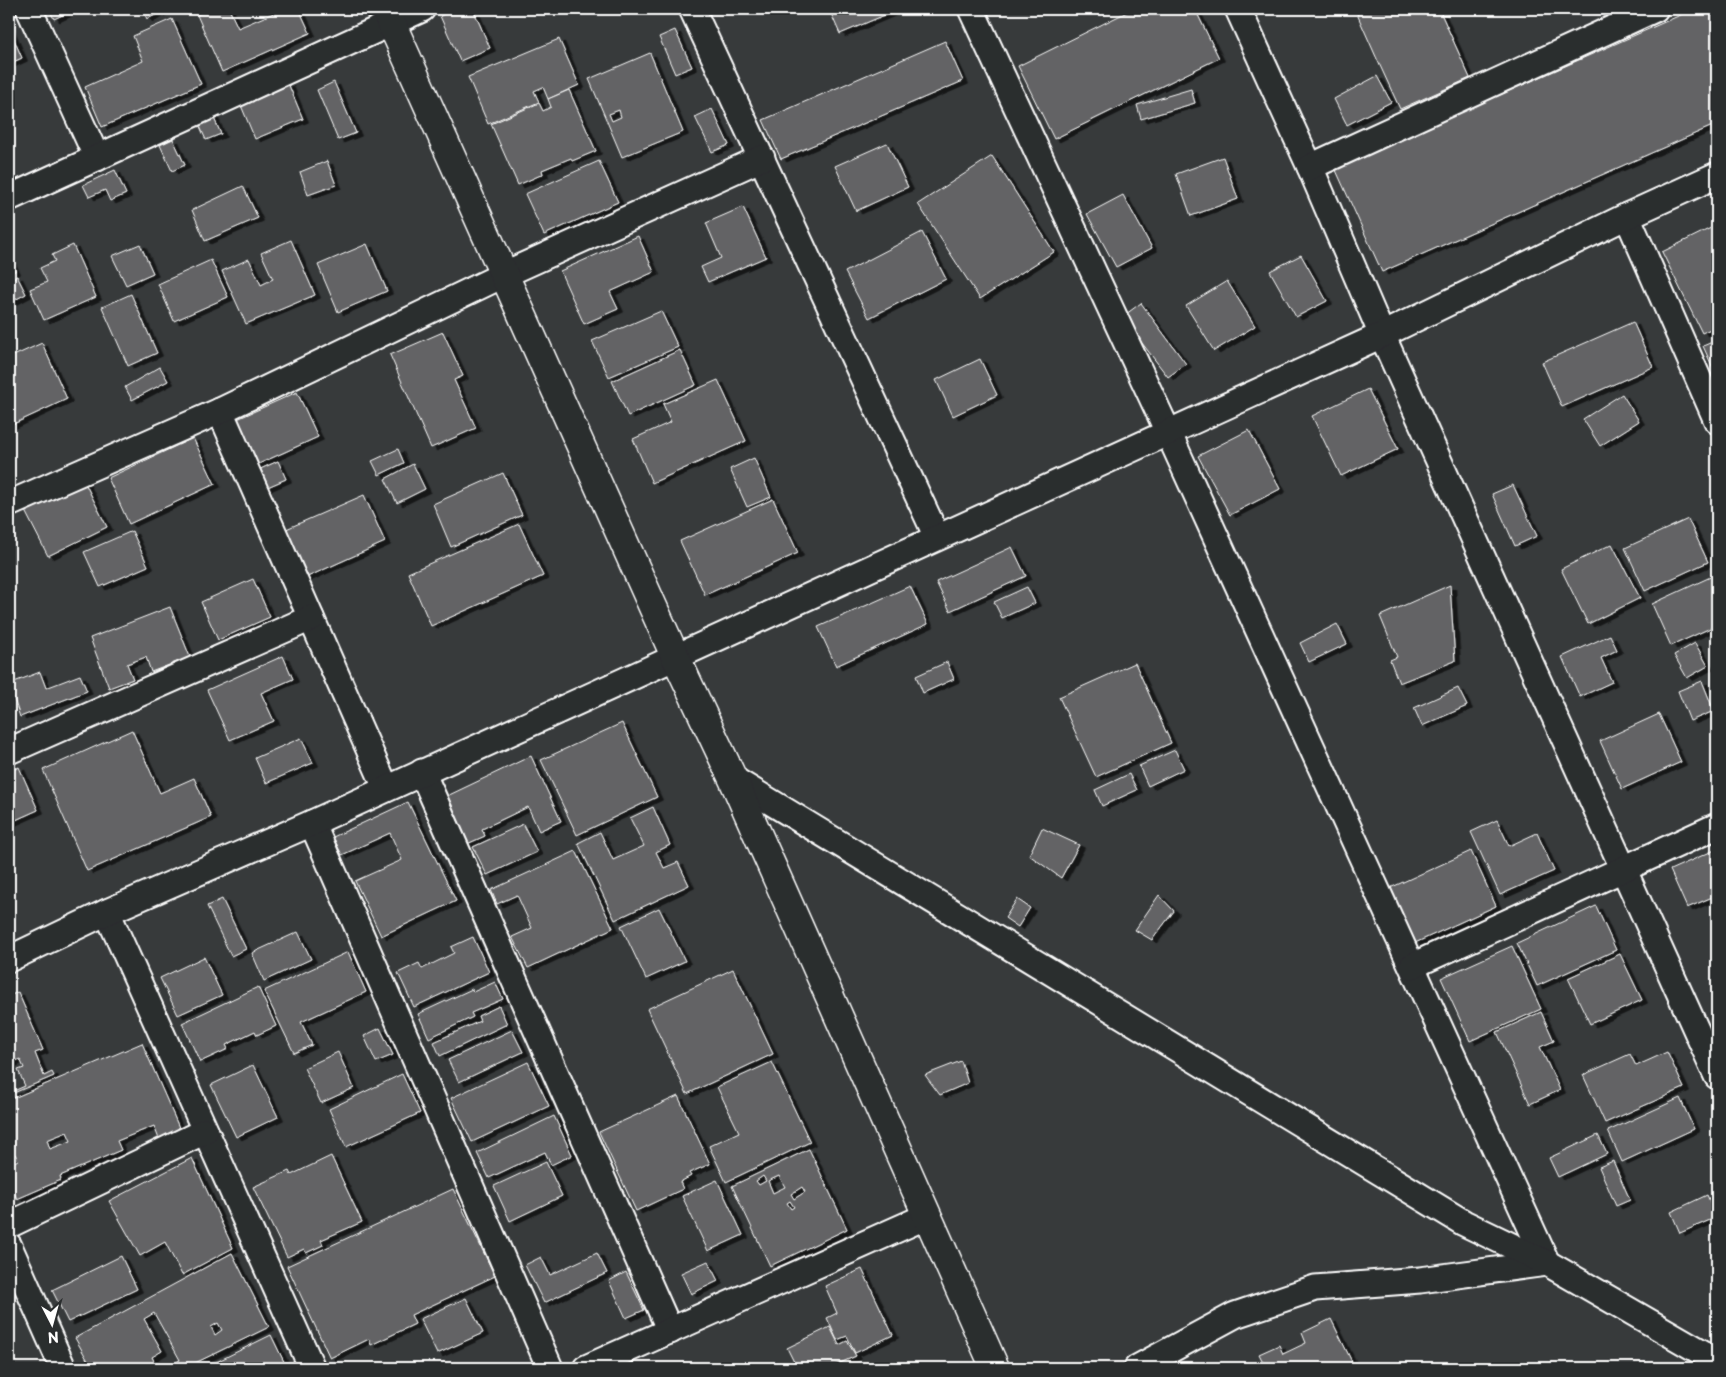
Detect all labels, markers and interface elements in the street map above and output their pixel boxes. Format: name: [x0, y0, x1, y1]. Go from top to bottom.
north arrow: [28, 1300, 78, 1350]
text: N: [47, 1326, 60, 1348]

